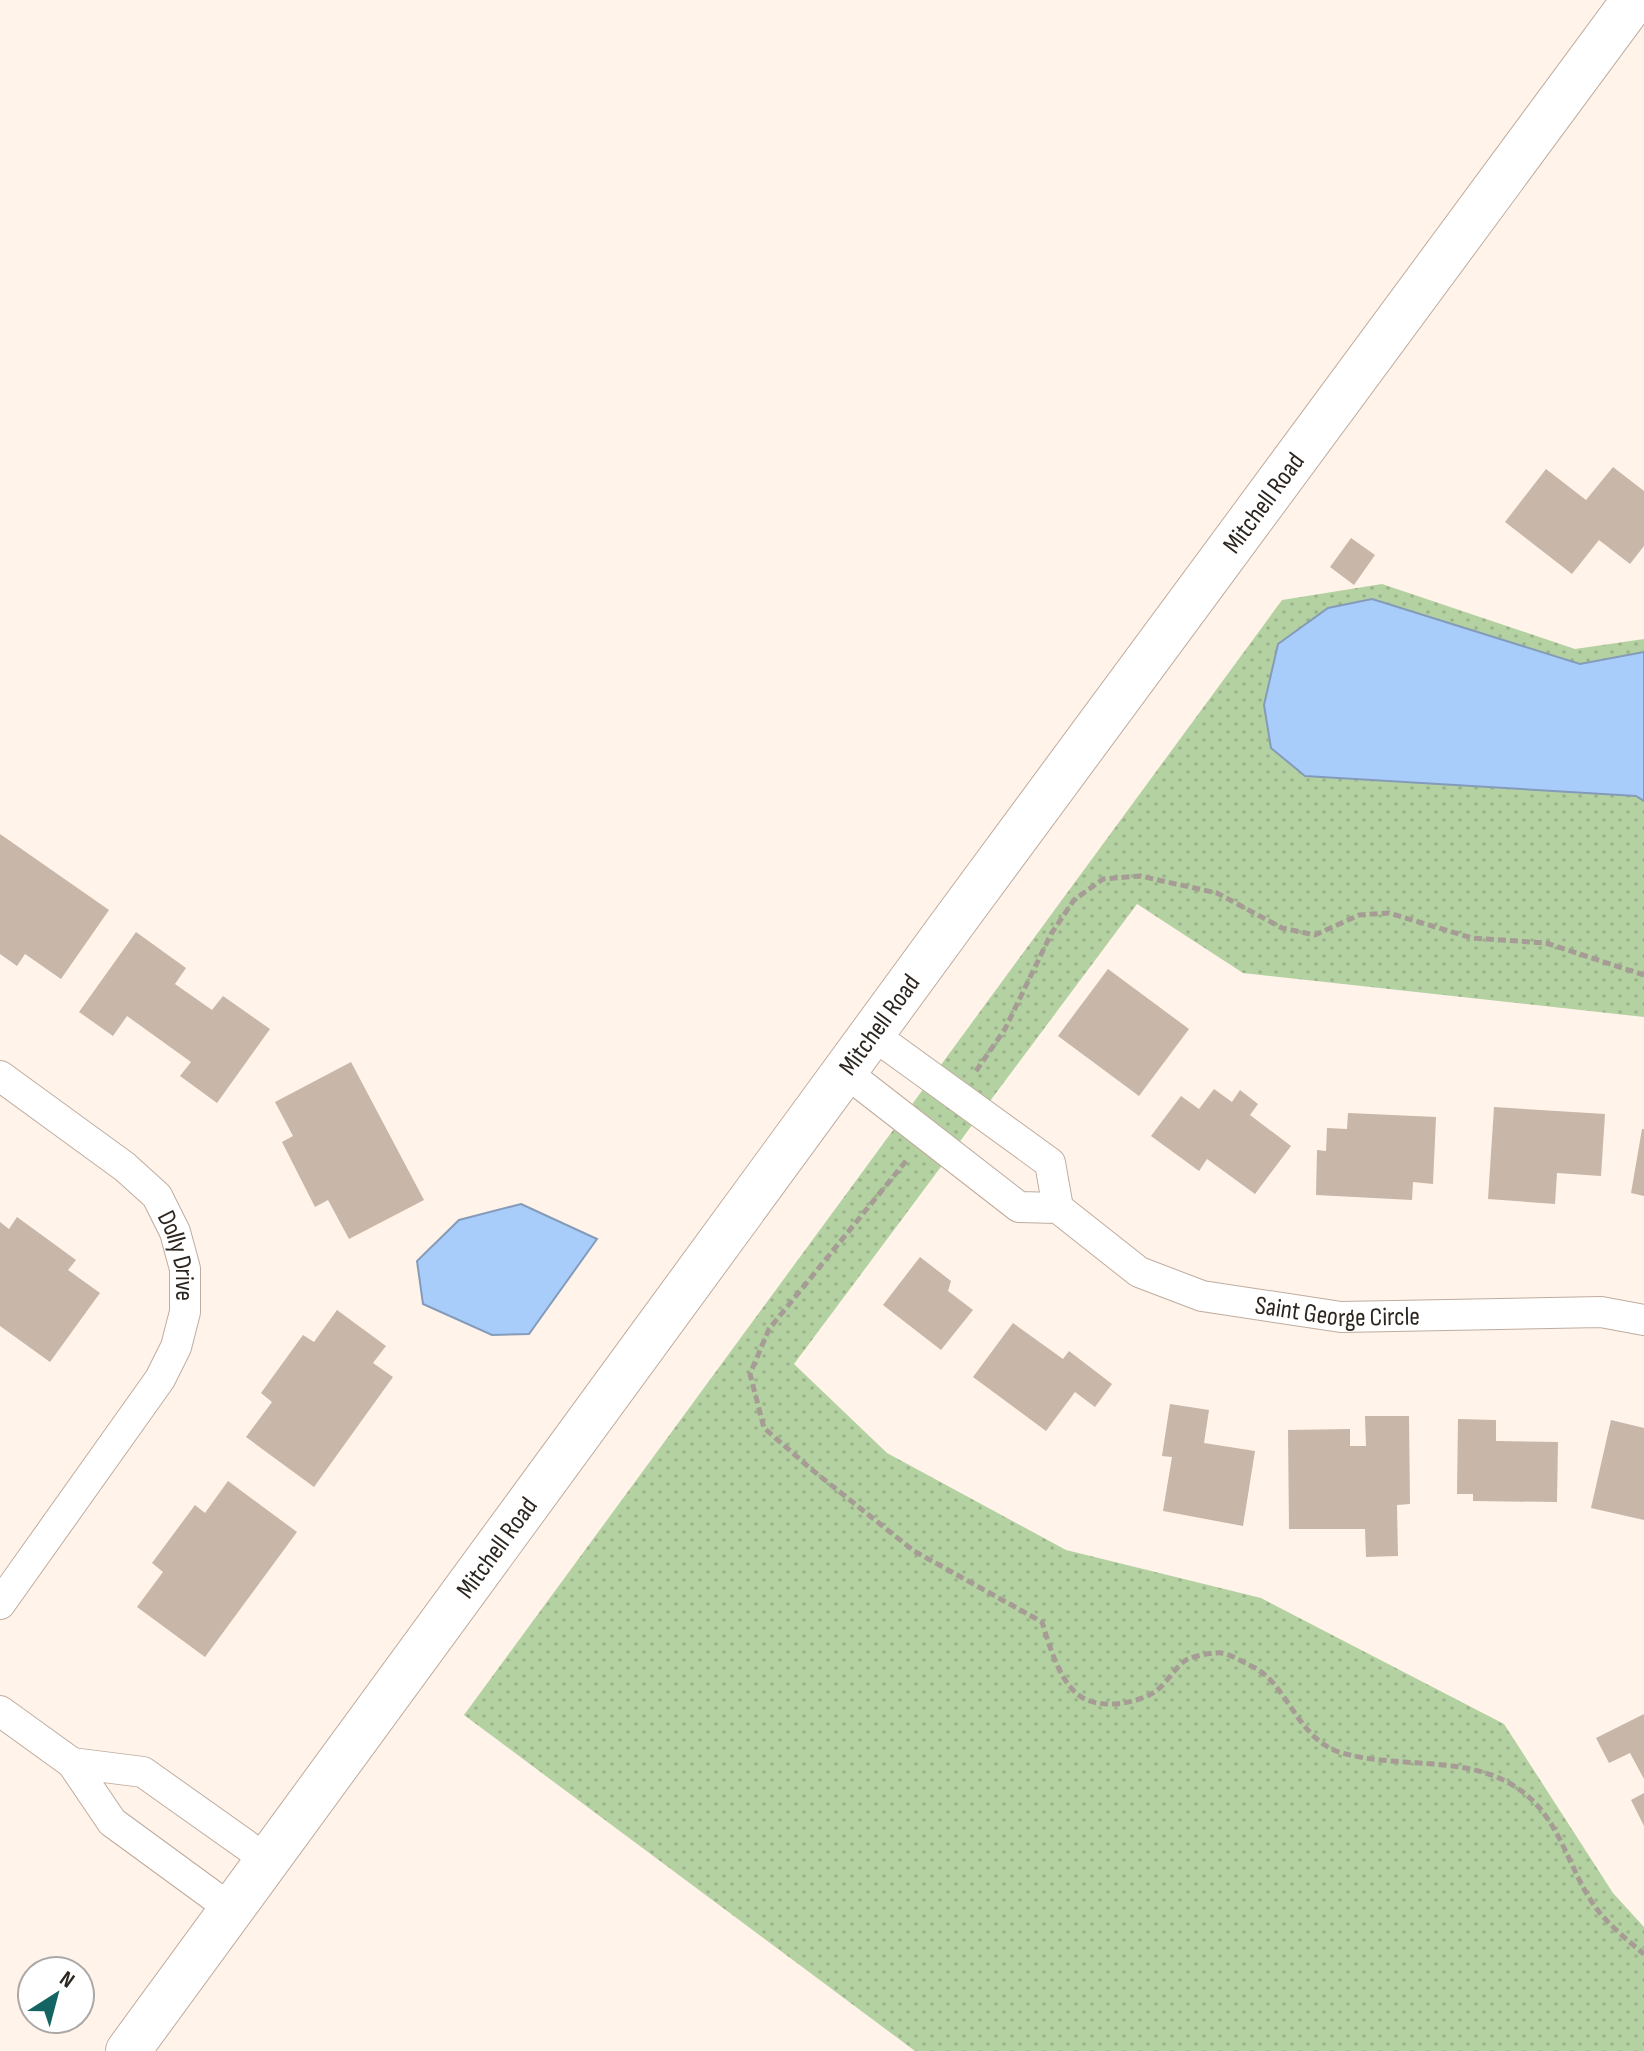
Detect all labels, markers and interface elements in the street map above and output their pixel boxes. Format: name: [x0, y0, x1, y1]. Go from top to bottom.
street label: Mitchell Road: [1217, 447, 1312, 560]
street label: Mitchell Road: [833, 969, 927, 1082]
street label: Dolly Drive: [150, 1206, 199, 1301]
street label: Saint George Circle: [1253, 1290, 1420, 1334]
street label: Mitchell Road: [450, 1492, 545, 1605]
north arrow: [16, 1955, 96, 2035]
text: N: [54, 1966, 80, 1994]

